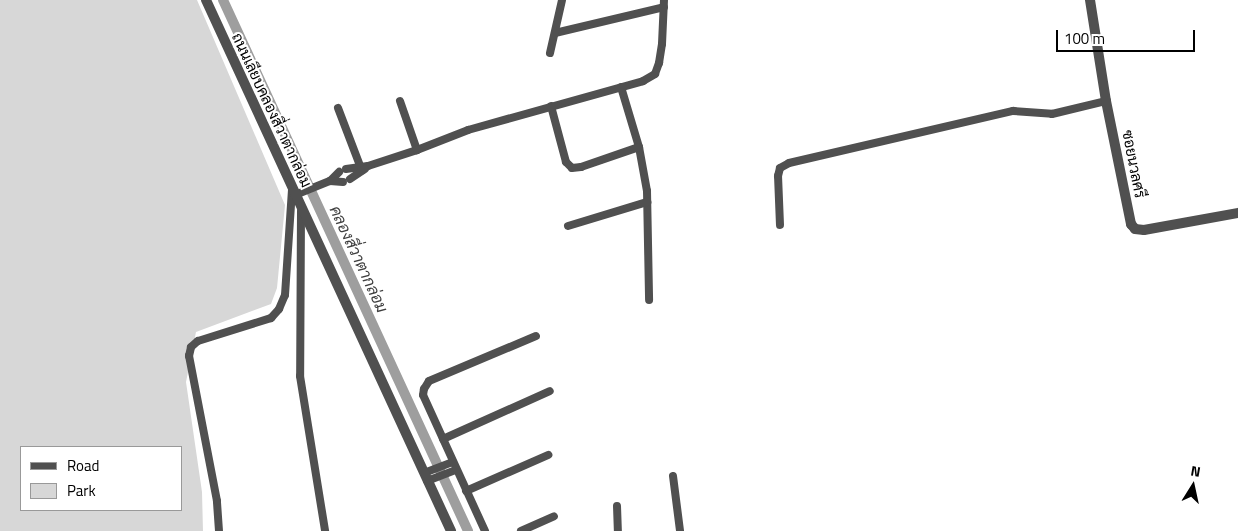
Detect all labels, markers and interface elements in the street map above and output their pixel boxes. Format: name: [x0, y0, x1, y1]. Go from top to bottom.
scale bar: [1058, 20, 1197, 52]
text: 100 m: [1064, 27, 1105, 50]
street label: ถนนเลียบคลองสี่วาตากล่อม: [228, 30, 316, 190]
street label: ซอยนวลศรี: [1119, 128, 1149, 200]
water label: คลองสี่วาตากล่อม: [326, 202, 392, 316]
legend: [20, 446, 182, 511]
text: Road: [67, 454, 99, 477]
text: N: [1189, 460, 1202, 482]
north arrow: [1168, 461, 1218, 511]
text: Park: [67, 479, 96, 502]

